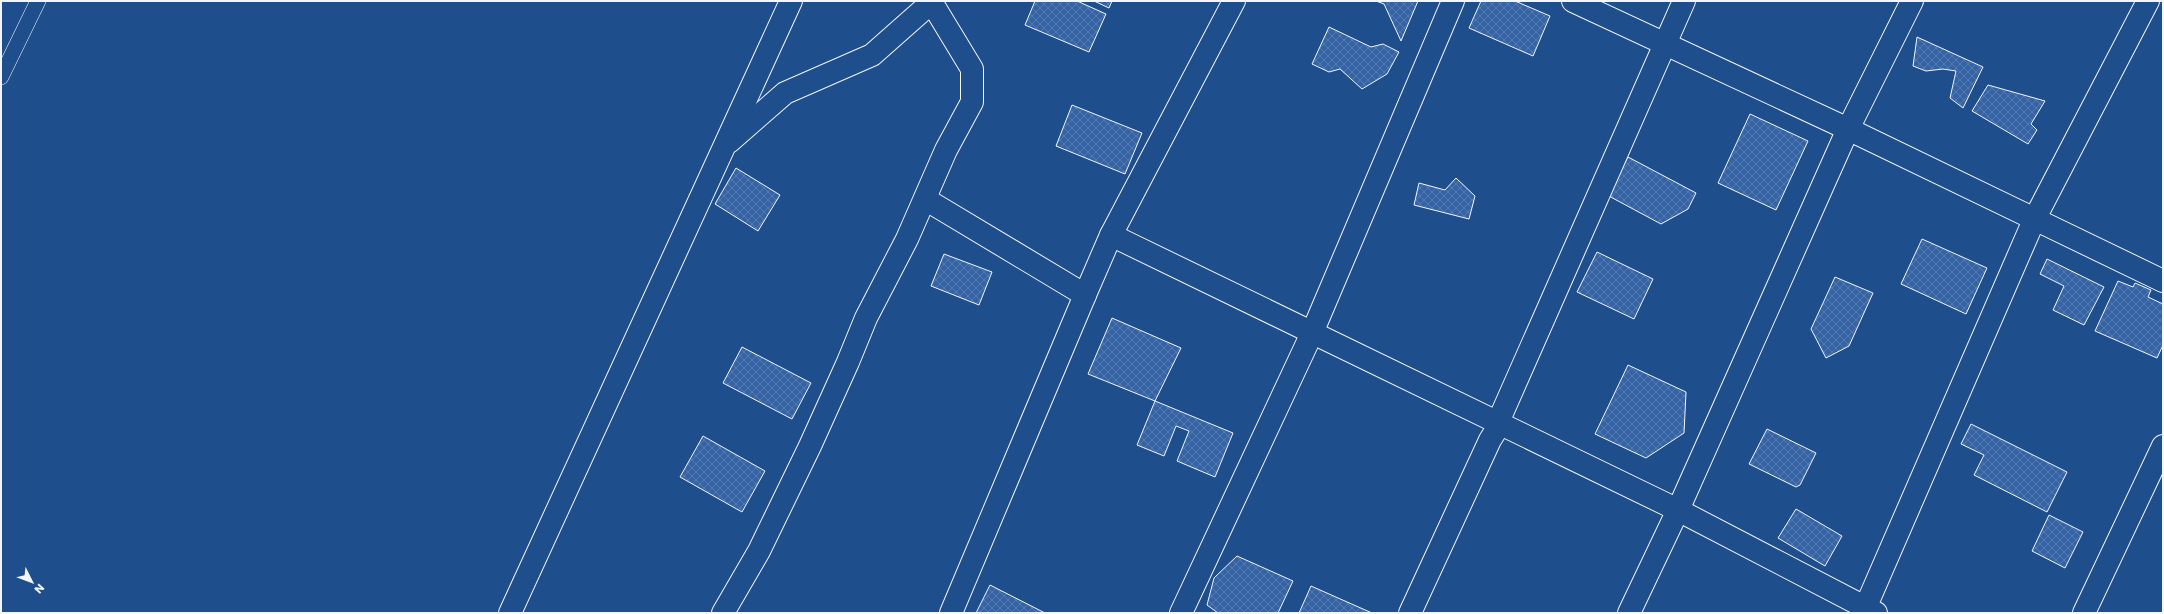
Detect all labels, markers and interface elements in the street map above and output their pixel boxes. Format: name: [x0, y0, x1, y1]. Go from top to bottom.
north arrow: [12, 562, 52, 602]
text: N: [31, 580, 48, 597]

